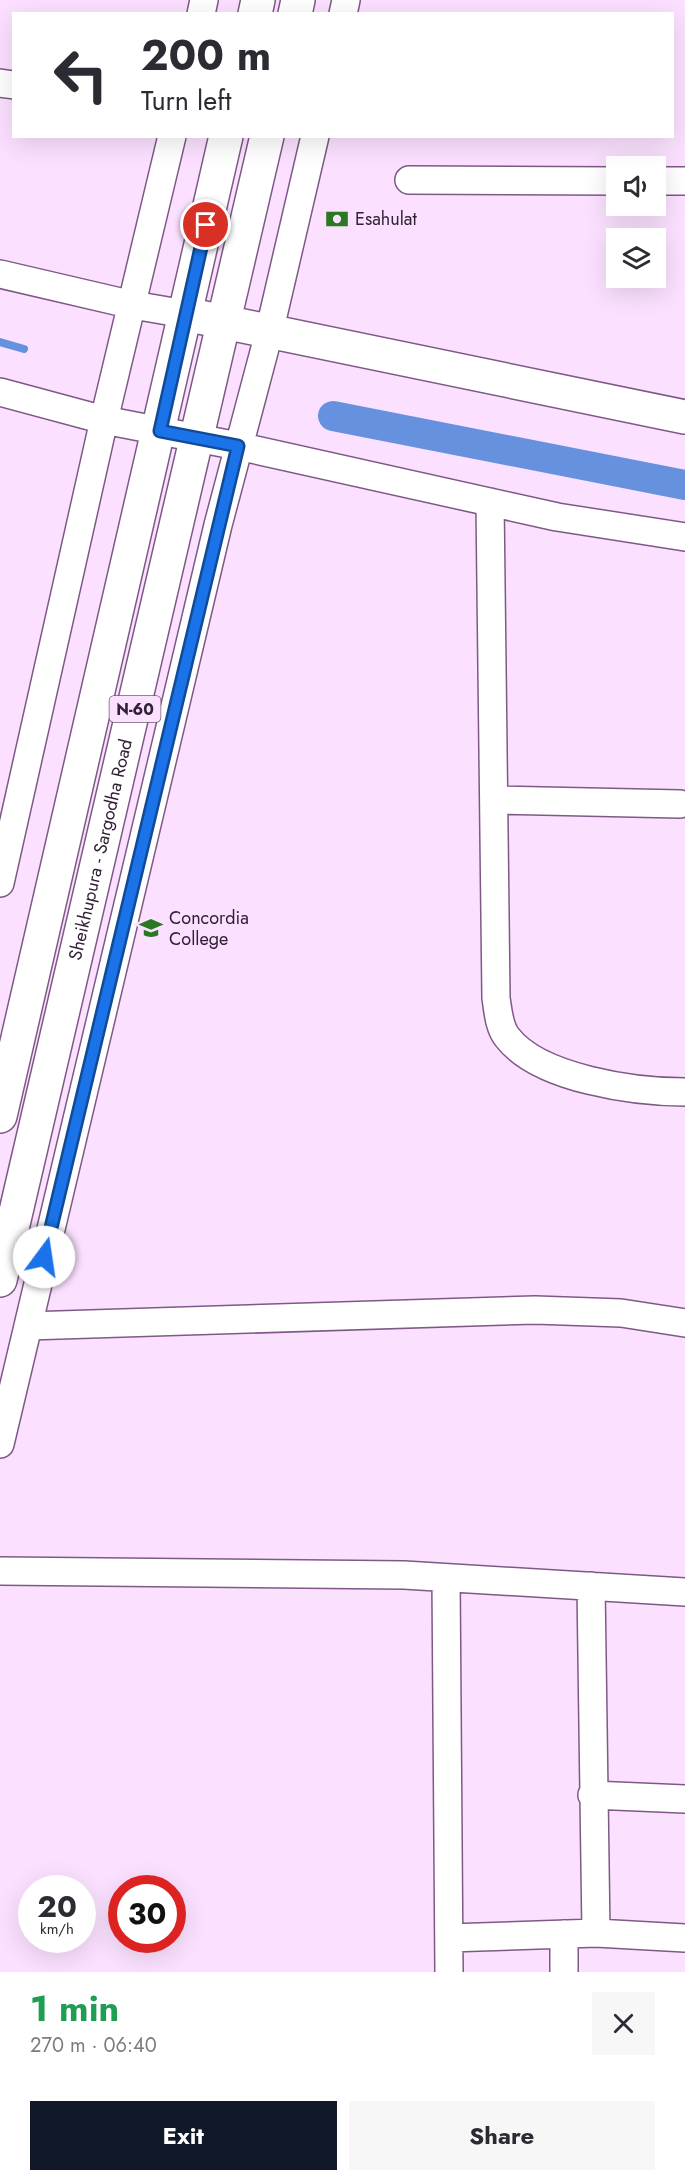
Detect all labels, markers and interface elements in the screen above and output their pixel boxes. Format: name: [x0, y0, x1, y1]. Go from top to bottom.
text: 200 m: [141, 25, 271, 86]
icon: left: [42, 36, 120, 114]
text: Turn left: [141, 81, 231, 120]
map controls: [606, 156, 666, 288]
button: sound: [606, 156, 666, 216]
pin: [180, 199, 231, 250]
bank icon: Esahulat: [324, 206, 350, 232]
place label: Esahulat: [355, 206, 418, 232]
icon: arrive: [189, 208, 222, 241]
button: layers: [606, 228, 666, 288]
road number: N-60: [110, 696, 160, 722]
street label: Sheikhupura - Sargodha Road: [62, 736, 139, 963]
place label: Concordia College: [169, 905, 249, 952]
school or university icon: Concordia College: [138, 915, 164, 941]
position arrow: [12, 1225, 76, 1289]
speed limit sign: 30: [108, 1875, 186, 1953]
text: 20: [37, 1885, 77, 1928]
text: km/h: [40, 1918, 74, 1940]
text: 1 min: [30, 1982, 119, 2034]
button: close: [592, 1992, 655, 2055]
text: 270 m · 06:40: [30, 2031, 157, 2060]
button: Exit: [30, 2101, 337, 2170]
button: Share: [349, 2101, 655, 2170]

